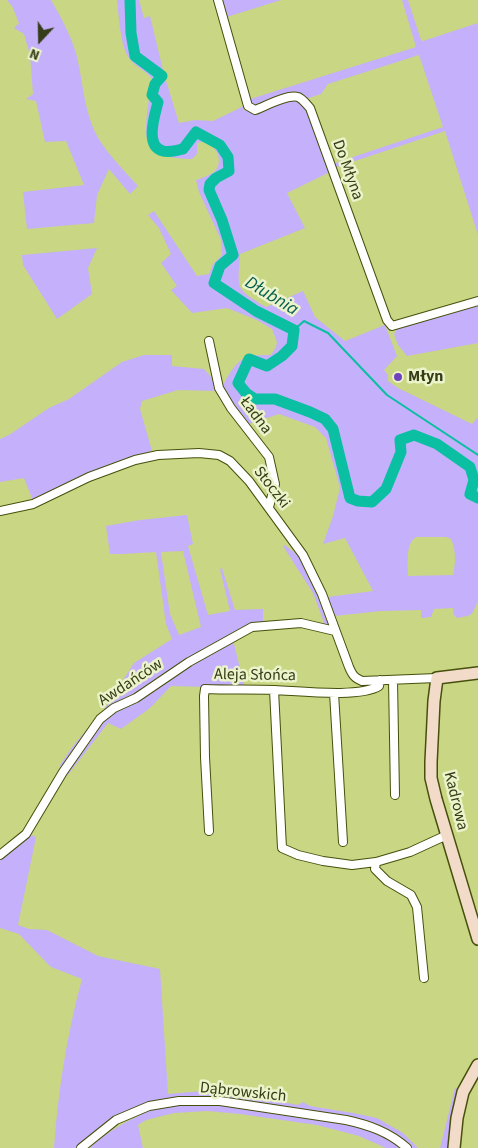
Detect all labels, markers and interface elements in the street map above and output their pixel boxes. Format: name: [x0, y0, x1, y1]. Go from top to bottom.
north arrow: [15, 15, 65, 65]
text: N: [27, 43, 43, 65]
street label: Do Młyna: [327, 137, 367, 203]
water label: Dłubnia: [240, 273, 302, 321]
place label: Młyn: [408, 367, 443, 387]
marker: Młyn: [392, 371, 404, 383]
street label: Ładna: [235, 394, 275, 438]
street label: Stoczki: [249, 463, 293, 513]
street label: Awdańców: [95, 655, 167, 711]
street label: Aleja Słońca: [214, 666, 296, 686]
street label: Kadrowa: [438, 770, 472, 832]
street label: Dąbrowskich: [199, 1079, 287, 1107]

